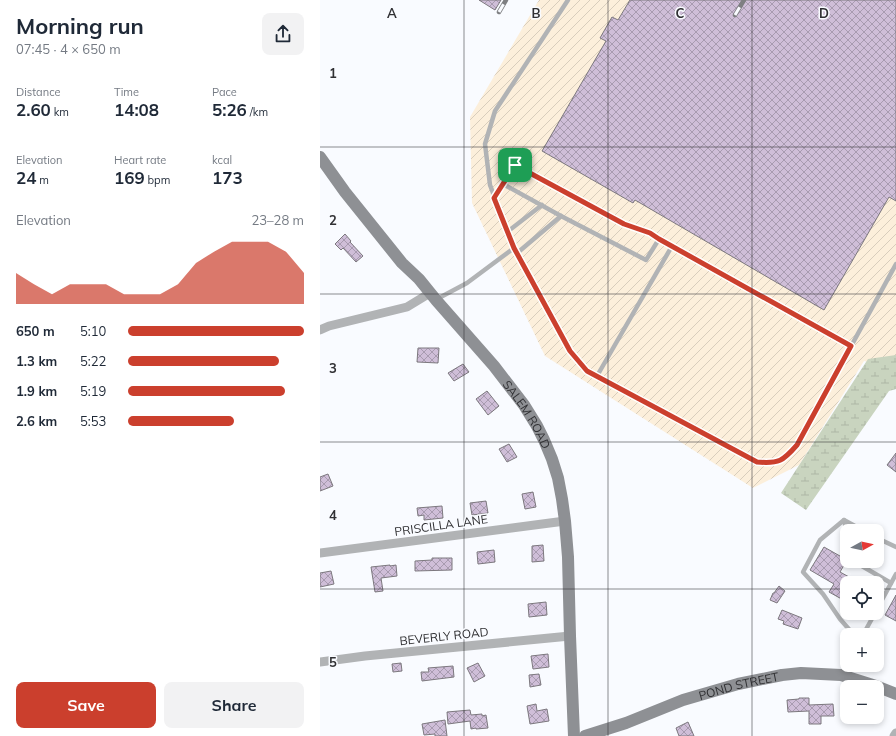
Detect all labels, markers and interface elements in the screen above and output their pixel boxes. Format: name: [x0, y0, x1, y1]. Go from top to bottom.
text: A: [387, 5, 397, 21]
text: B: [532, 5, 541, 21]
text: C: [676, 5, 685, 21]
text: D: [819, 5, 829, 21]
text: Morning run: [16, 12, 144, 40]
button: share: [262, 13, 304, 55]
text: 07:45 · 4 × 650 m: [16, 41, 121, 57]
text: 1: [329, 65, 337, 81]
text: Distance: [16, 85, 60, 99]
text: Time: [114, 85, 139, 99]
text: Pace: [212, 85, 237, 99]
text: 2.60: [16, 99, 51, 120]
text: 14:08: [114, 99, 159, 120]
text: 5:26: [212, 99, 247, 120]
text: km: [51, 105, 69, 119]
text: /km: [247, 105, 268, 119]
pin: [498, 148, 532, 182]
text: Elevation: [16, 153, 63, 167]
text: Heart rate: [114, 153, 166, 167]
text: kcal: [212, 153, 232, 167]
icon: arrive: [504, 154, 526, 176]
text: 24: [16, 167, 36, 188]
text: 169: [114, 167, 145, 188]
text: 173: [212, 167, 243, 188]
text: m: [36, 173, 49, 187]
text: bpm: [145, 173, 170, 187]
text: Elevation: [16, 212, 71, 228]
text: 23–28 m: [251, 212, 304, 228]
text: 2: [329, 212, 337, 228]
text: 650 m: [16, 323, 55, 339]
text: 5:10: [80, 323, 106, 339]
text: 1.3 km: [16, 353, 57, 369]
text: 5:22: [80, 353, 106, 369]
text: 3: [329, 360, 337, 376]
street label: SALEM ROAD: [500, 377, 554, 451]
text: 1.9 km: [16, 383, 57, 399]
text: 5:19: [80, 383, 106, 399]
text: 2.6 km: [16, 413, 57, 429]
text: 5:53: [80, 413, 106, 429]
text: 4: [329, 507, 337, 523]
street label: PRISCILLA LANE: [393, 511, 489, 539]
north arrow: [840, 524, 884, 568]
map controls: [840, 524, 884, 724]
button: locate: [840, 576, 884, 620]
street label: BEVERLY ROAD: [399, 624, 489, 648]
button: +: [840, 628, 884, 672]
text: 5: [329, 654, 337, 670]
street label: POND STREET: [697, 668, 781, 703]
button: −: [840, 680, 884, 724]
button: Save: [16, 682, 156, 728]
button: Share: [164, 682, 304, 728]

